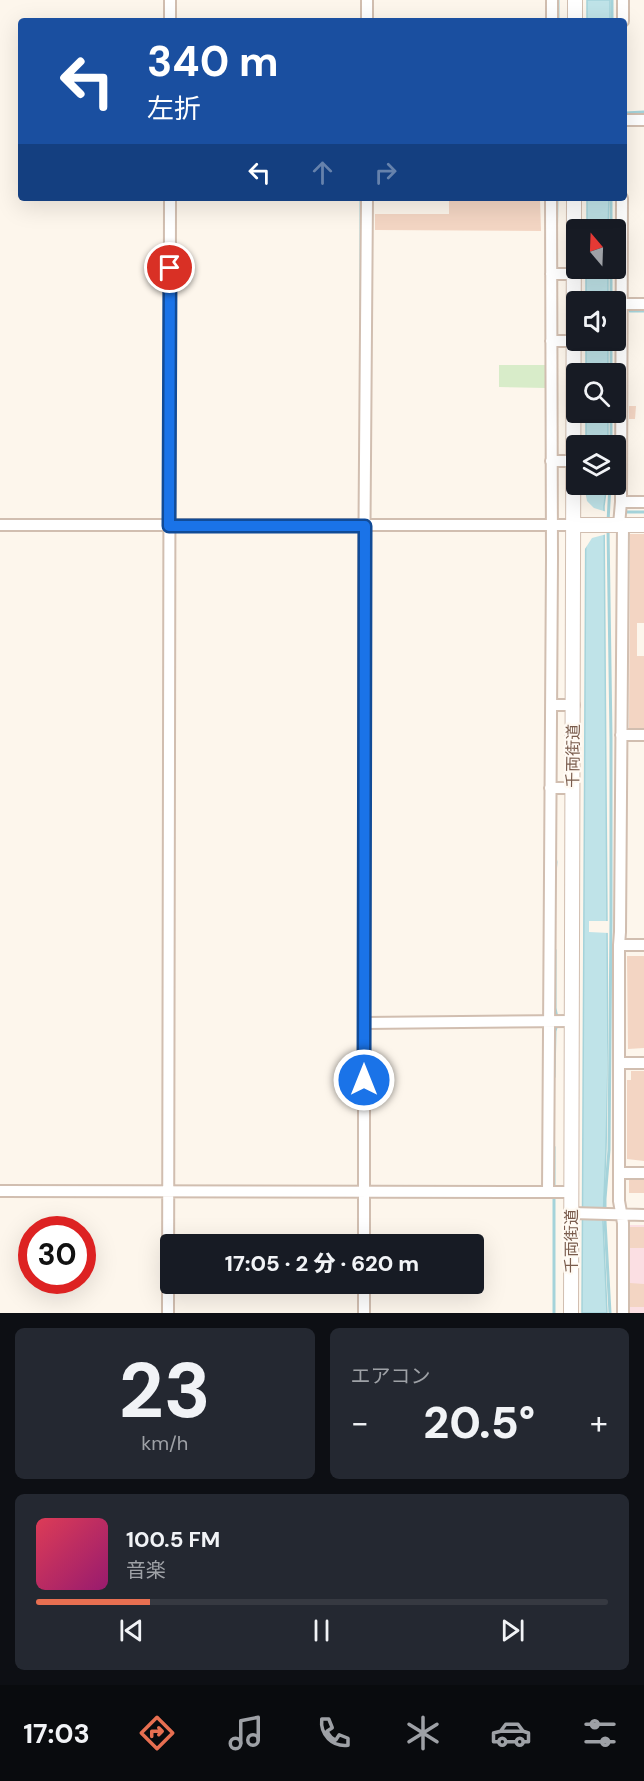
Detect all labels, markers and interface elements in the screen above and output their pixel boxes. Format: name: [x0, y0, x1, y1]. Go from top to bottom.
text: 340 m: [147, 34, 279, 89]
icon: left: [48, 42, 126, 120]
text: 左折: [147, 91, 201, 126]
icon: left: [243, 156, 276, 189]
icon: ahead: [306, 156, 339, 189]
icon: right: [369, 156, 402, 189]
north arrow: [566, 219, 626, 279]
map controls: [566, 219, 626, 495]
pin: [144, 242, 195, 293]
icon: arrive: [153, 251, 186, 284]
button: sound: [566, 291, 626, 351]
button: search: [566, 363, 626, 423]
button: layers: [566, 435, 626, 495]
street label: 千両街道: [562, 724, 584, 788]
position arrow: [332, 1048, 396, 1112]
street label: 千両街道: [561, 1209, 582, 1273]
speed limit sign: 30: [18, 1216, 96, 1294]
text: 17:05 · 2 分 · 620 m: [225, 1249, 419, 1278]
text: 23: [119, 1340, 211, 1441]
text: エアコン: [351, 1363, 431, 1389]
text: 20.5°: [423, 1393, 535, 1452]
text: −: [351, 1401, 369, 1444]
text: +: [590, 1401, 608, 1444]
text: km/h: [141, 1430, 188, 1456]
text: 100.5 FM: [126, 1525, 220, 1554]
text: 音楽: [126, 1557, 166, 1583]
icon: previous: [115, 1614, 148, 1647]
icon: pause: [305, 1614, 338, 1647]
icon: next: [496, 1614, 529, 1647]
icon: directions: [136, 1712, 178, 1754]
icon: music: [225, 1712, 267, 1754]
icon: phone: [313, 1712, 355, 1754]
icon: climate: [402, 1712, 444, 1754]
icon: car: [490, 1712, 532, 1754]
icon: filters: [579, 1712, 621, 1754]
text: 17:03: [23, 1716, 90, 1751]

